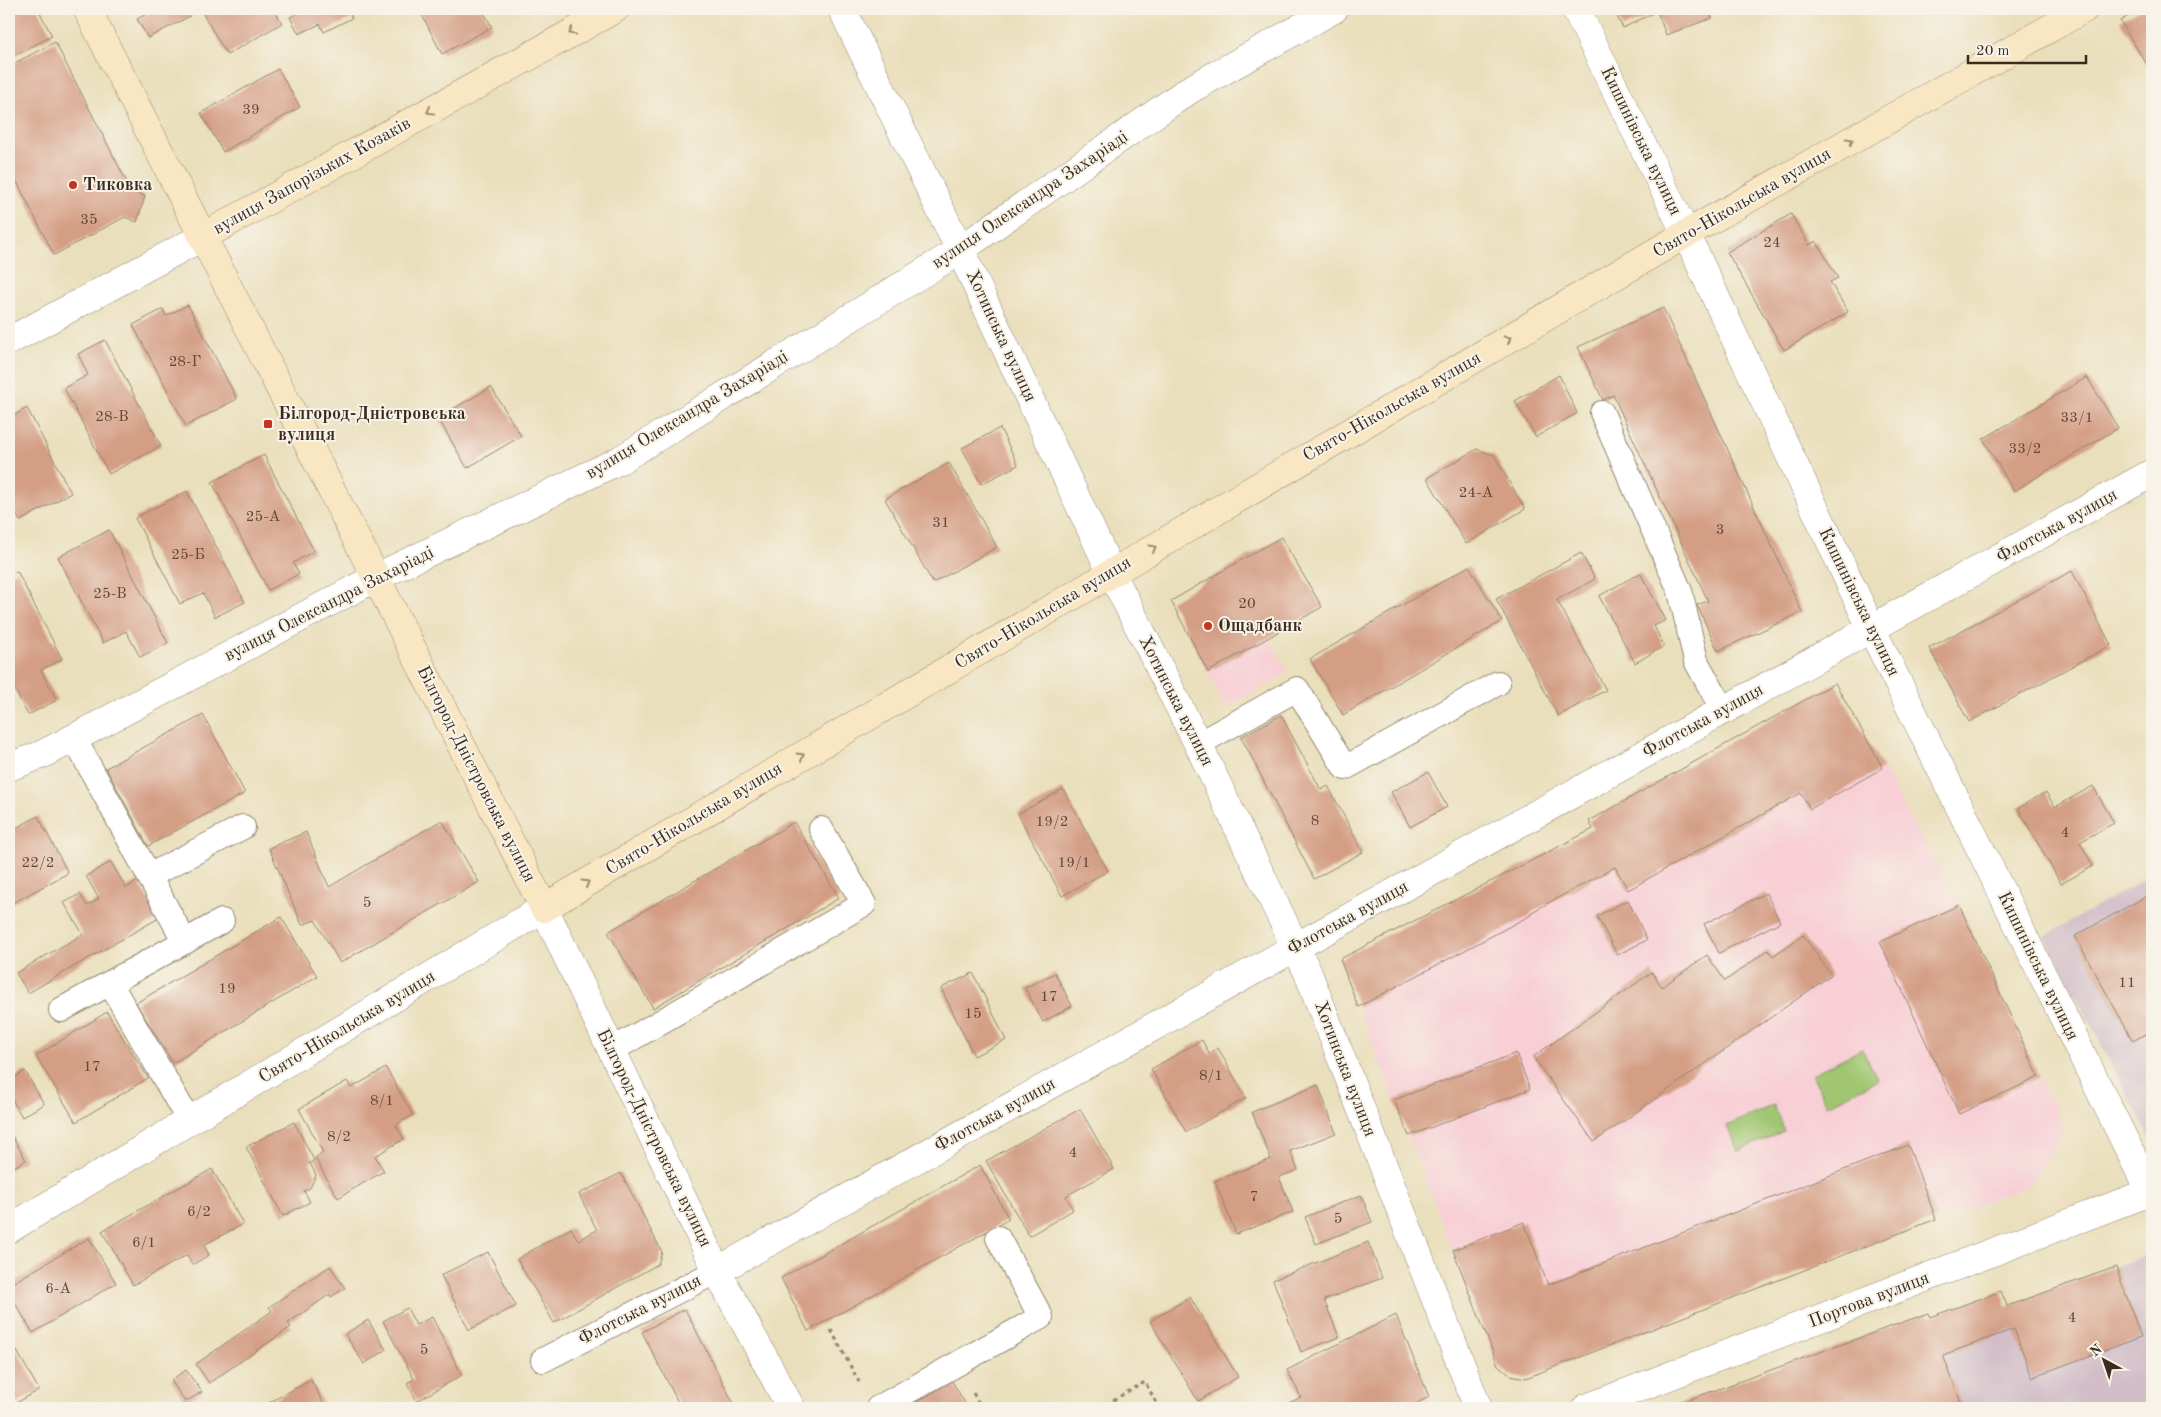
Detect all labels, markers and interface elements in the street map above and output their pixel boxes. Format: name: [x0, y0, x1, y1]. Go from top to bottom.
one-way arrow: [568, 26, 577, 36]
scale bar: [1968, 32, 2086, 64]
text: 20 m: [1976, 44, 2010, 59]
street label: Кишинівська вулиця: [1597, 64, 1685, 218]
house number: 39: [242, 103, 260, 118]
one-way arrow: [426, 105, 435, 115]
street label: вулиця Запорізьких Козаків: [210, 114, 414, 238]
street label: вулиця Олександра Захаріаді: [929, 127, 1131, 272]
one-way arrow: [1845, 138, 1854, 148]
street label: Свято-Нікольська вулиця: [1650, 145, 1834, 261]
place label: Тиковка: [83, 176, 152, 194]
marker: Тиковка: [67, 179, 79, 191]
house number: 35: [80, 213, 98, 228]
house number: 24: [1763, 236, 1781, 251]
street label: Хотинська вулиця: [963, 267, 1039, 405]
one-way arrow: [1502, 336, 1511, 346]
street label: вулиця Олександра Захаріаді: [583, 347, 791, 483]
street label: Свято-Нікольська вулиця: [1300, 349, 1484, 465]
house number: 28-Г: [169, 355, 201, 370]
place label: Білгород-Дністровська вулиця: [278, 405, 466, 444]
house number: 28-В: [95, 410, 129, 425]
house number: 33/1: [2061, 411, 2093, 426]
marker: Білгород-Дністровська вулиця: [262, 418, 274, 430]
house number: 33/2: [2009, 442, 2041, 457]
street label: Флотська вулиця: [1994, 485, 2120, 567]
house number: 24-А: [1459, 486, 1494, 501]
house number: 25-А: [246, 510, 281, 525]
house number: 31: [932, 516, 950, 531]
house number: 3: [1716, 523, 1724, 538]
street label: Кишинівська вулиця: [1815, 525, 1903, 679]
street label: вулиця Олександра Захаріаді: [221, 543, 437, 665]
one-way arrow: [1148, 544, 1157, 554]
house number: 25-Б: [171, 548, 205, 563]
street label: Свято-Нікольська вулиця: [952, 553, 1134, 673]
house number: 25-В: [93, 587, 127, 602]
house number: 20: [1238, 597, 1256, 612]
place label: Ощадбанк: [1218, 617, 1303, 635]
marker: Ощадбанк: [1202, 620, 1214, 632]
street label: Хотинська вулиця: [1135, 633, 1217, 769]
street label: Білгород-Дністровська вулиця: [413, 663, 539, 885]
street label: Флотська вулиця: [1640, 680, 1766, 762]
one-way arrow: [796, 752, 805, 762]
street label: Свято-Нікольська вулиця: [603, 759, 785, 879]
house number: 8: [1311, 814, 1319, 829]
house number: 19/2: [1036, 815, 1068, 830]
house number: 4: [2061, 826, 2069, 841]
house number: 22/2: [22, 856, 54, 871]
house number: 19/1: [1058, 856, 1090, 871]
street label: Флотська вулиця: [1285, 877, 1411, 959]
one-way arrow: [581, 880, 590, 890]
street label: Кишинівська вулиця: [1994, 889, 2082, 1043]
house number: 5: [363, 896, 371, 911]
street label: Свято-Нікольська вулиця: [256, 967, 438, 1087]
house number: 11: [2118, 976, 2136, 991]
house number: 19: [218, 982, 236, 997]
house number: 17: [1040, 990, 1058, 1005]
street label: Хотинська вулиця: [1311, 999, 1379, 1139]
house number: 15: [964, 1007, 982, 1022]
street label: Білгород-Дністровська вулиця: [593, 1026, 715, 1250]
house number: 17: [83, 1060, 101, 1075]
house number: 8/1: [1199, 1069, 1223, 1084]
street label: Флотська вулиця: [932, 1074, 1058, 1156]
house number: 8/1: [370, 1094, 394, 1109]
house number: 8/2: [327, 1130, 351, 1145]
house number: 4: [1069, 1146, 1077, 1161]
house number: 7: [1250, 1190, 1258, 1205]
house number: 6/2: [187, 1205, 211, 1220]
house number: 5: [1334, 1212, 1342, 1227]
house number: 6/1: [132, 1236, 156, 1251]
street label: Портова вулиця: [1806, 1269, 1932, 1331]
street label: Флотська вулиця: [576, 1271, 704, 1349]
house number: 6-А: [45, 1282, 71, 1297]
house number: 4: [2068, 1311, 2076, 1326]
north arrow: [2078, 1334, 2128, 1384]
text: N: [2088, 1342, 2105, 1360]
house number: 5: [420, 1343, 428, 1358]

